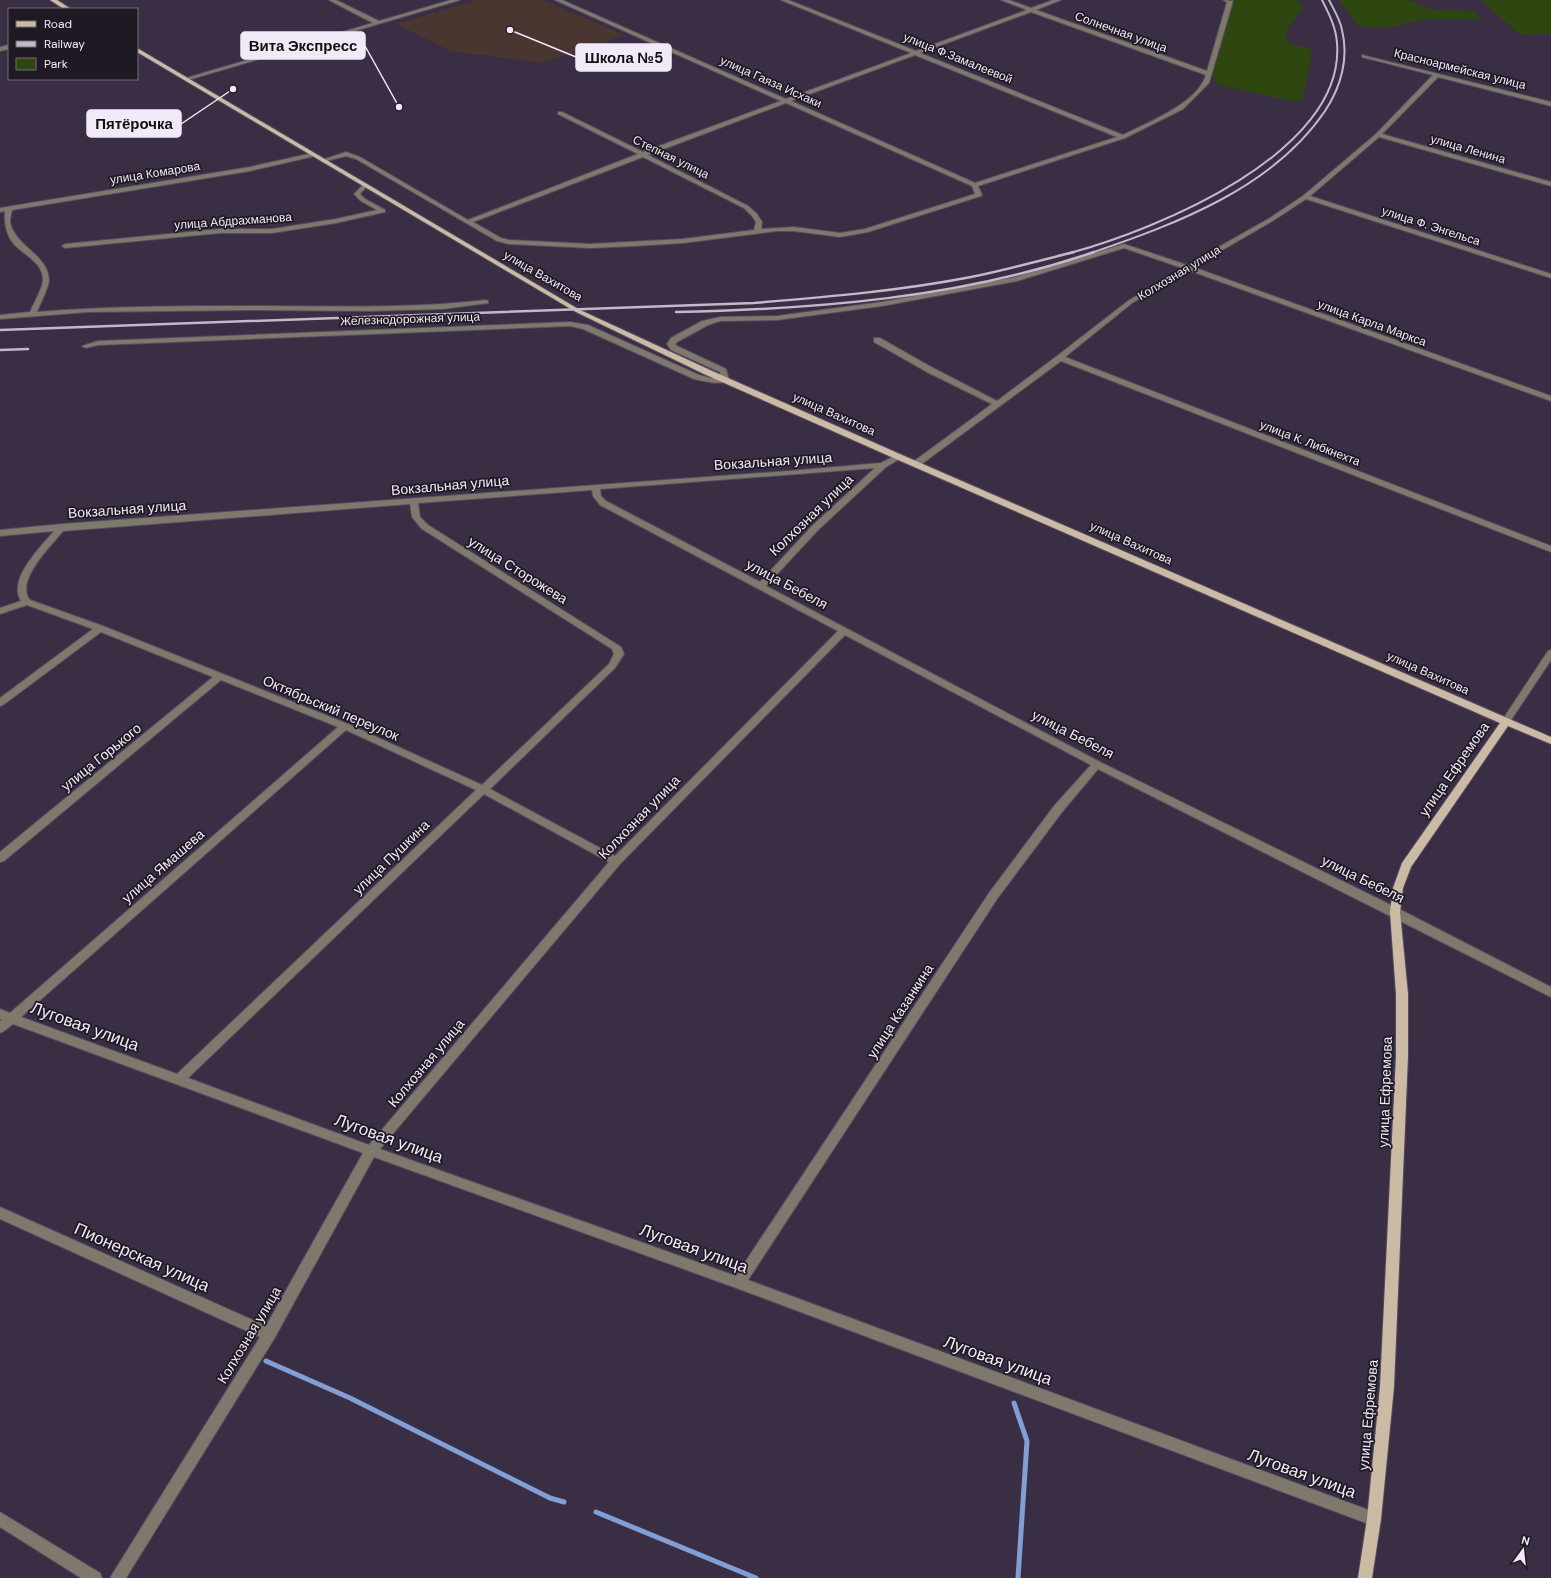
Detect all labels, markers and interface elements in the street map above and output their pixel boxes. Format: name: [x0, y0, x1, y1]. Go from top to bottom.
legend: [8, 8, 138, 80]
street label: Солнечная улица: [1073, 8, 1170, 56]
text: Road: [44, 16, 72, 32]
street label: улица Ф.Замалеевой: [901, 29, 1015, 87]
callout: Вита Экспресс: [241, 32, 365, 59]
text: Railway: [44, 36, 85, 52]
text: Вита Экспресс: [249, 36, 357, 56]
callout: Школа №5: [576, 44, 671, 71]
street label: Красноармейская улица: [1392, 45, 1528, 93]
text: Школа №5: [585, 48, 663, 68]
street label: улица Гаяза Исхаки: [718, 52, 824, 112]
text: Park: [44, 56, 68, 72]
callout: Пятёрочка: [87, 110, 181, 137]
text: Пятёрочка: [95, 114, 174, 134]
street label: улица Ленина: [1429, 131, 1508, 167]
street label: Степная улица: [630, 132, 712, 183]
street label: улица Комарова: [109, 158, 202, 188]
street label: улица Ф. Энгельса: [1380, 203, 1482, 250]
street label: улица Абдрахманова: [174, 209, 293, 233]
street label: Колхозная улица: [1134, 242, 1224, 304]
street label: улица Вахитова: [501, 247, 586, 305]
street label: улица Карла Маркса: [1315, 296, 1429, 350]
street label: Железнодорожная улица: [340, 309, 481, 329]
street label: улица Вахитова: [790, 389, 878, 439]
street label: улица К. Либкнехта: [1257, 416, 1363, 470]
street label: Вокзальная улица: [713, 448, 833, 474]
street label: Колхозная улица: [765, 470, 857, 560]
street label: Вокзальная улица: [390, 471, 510, 499]
street label: Вокзальная улица: [67, 496, 187, 522]
street label: улица Вахитова: [1087, 518, 1175, 568]
street label: улица Сторожева: [465, 532, 571, 608]
street label: улица Бебеля: [743, 555, 831, 613]
street label: улица Вахитова: [1384, 648, 1472, 698]
street label: Октябрьский переулок: [260, 671, 403, 745]
street label: улица Бебеля: [1029, 706, 1117, 762]
street label: улица Ефремова: [1415, 718, 1493, 820]
street label: улица Горького: [57, 719, 145, 795]
street label: Колхозная улица: [594, 771, 684, 863]
street label: улица Пушкина: [349, 816, 433, 898]
street label: улица Ямашева: [118, 825, 208, 907]
street label: улица Бебеля: [1319, 851, 1407, 907]
street label: улица Казанкина: [863, 960, 937, 1062]
street label: Луговая улица: [28, 996, 143, 1056]
street label: Колхозная улица: [384, 1015, 468, 1111]
street label: улица Ефремова: [1374, 1036, 1396, 1148]
street label: Луговая улица: [332, 1108, 447, 1168]
street label: Пионерская улица: [71, 1217, 214, 1297]
street label: Луговая улица: [637, 1218, 752, 1278]
street label: Колхозная улица: [213, 1283, 285, 1387]
street label: Луговая улица: [941, 1330, 1056, 1390]
street label: улица Ефремова: [1354, 1359, 1382, 1471]
street label: Луговая улица: [1245, 1443, 1360, 1503]
north arrow: [1503, 1530, 1543, 1570]
text: N: [1520, 1533, 1531, 1548]

